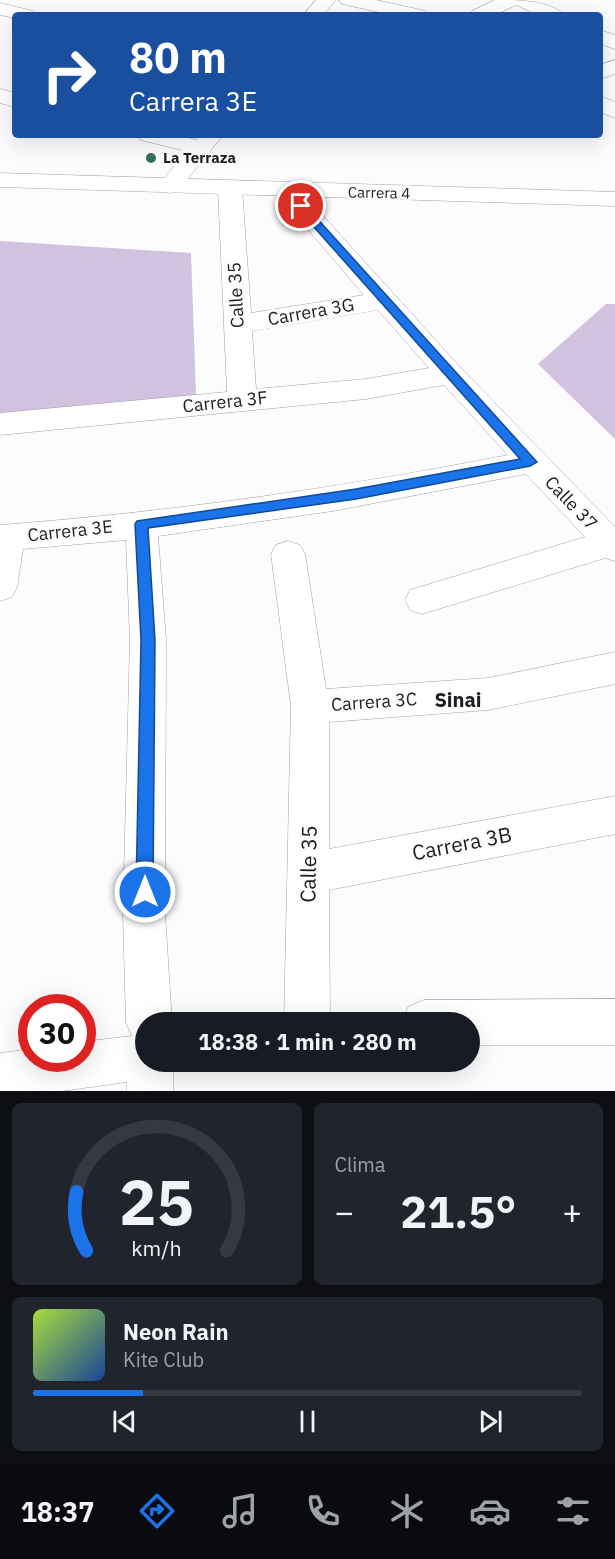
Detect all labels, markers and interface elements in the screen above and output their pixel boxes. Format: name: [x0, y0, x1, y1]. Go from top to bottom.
text: 80 m: [129, 30, 227, 85]
icon: right: [30, 36, 108, 114]
text: Carrera 3E: [129, 83, 257, 118]
place label: La Terraza: [163, 148, 237, 167]
marker: La Terraza: [144, 151, 158, 165]
pin: [275, 180, 326, 231]
street label: Carrera 4: [348, 182, 410, 203]
icon: arrive: [284, 189, 317, 222]
street label: Calle 35: [222, 261, 249, 329]
street label: Carrera 3G: [266, 293, 356, 330]
street label: Carrera 3F: [181, 386, 268, 417]
street label: Calle 37: [540, 471, 603, 534]
street label: Carrera 3E: [26, 515, 114, 546]
district label: Sinai: [434, 686, 482, 713]
street label: Carrera 3C: [330, 687, 418, 716]
street label: Carrera 3B: [409, 820, 514, 866]
street label: Calle 35: [293, 825, 323, 903]
position arrow: [113, 860, 177, 924]
speed limit sign: 30: [18, 994, 96, 1072]
text: 18:38 · 1 min · 280 m: [198, 1027, 417, 1056]
text: Clima: [335, 1151, 386, 1178]
text: 25: [119, 1161, 194, 1242]
text: 21.5°: [400, 1182, 516, 1240]
text: −: [335, 1190, 354, 1233]
text: +: [562, 1190, 582, 1233]
text: km/h: [132, 1234, 182, 1262]
text: Neon Rain: [123, 1317, 229, 1346]
text: Kite Club: [123, 1346, 204, 1373]
icon: previous: [108, 1405, 141, 1438]
icon: pause: [291, 1405, 324, 1438]
icon: next: [474, 1405, 507, 1438]
icon: directions: [136, 1490, 178, 1532]
icon: music: [219, 1490, 261, 1532]
icon: phone: [302, 1490, 344, 1532]
icon: climate: [386, 1490, 428, 1532]
icon: car: [469, 1490, 511, 1532]
icon: filters: [552, 1490, 594, 1532]
text: 18:37: [21, 1494, 94, 1529]

